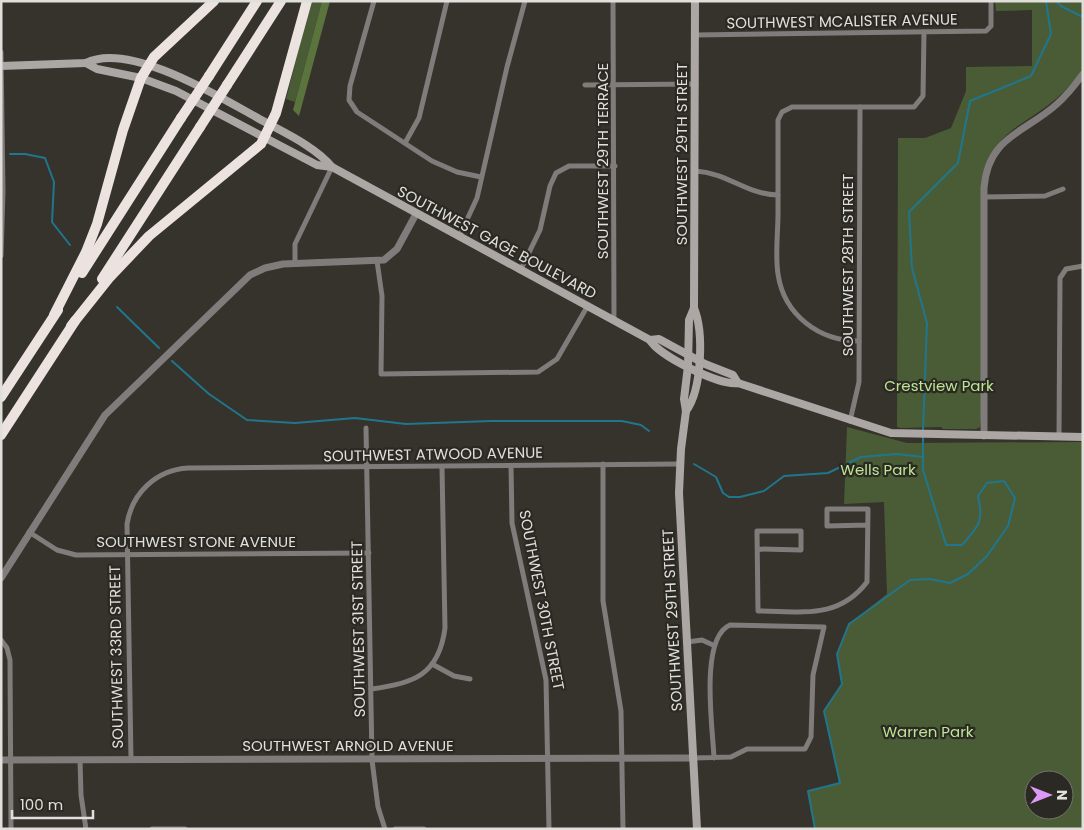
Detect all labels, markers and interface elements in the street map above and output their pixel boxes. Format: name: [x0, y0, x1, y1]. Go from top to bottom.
street label: SOUTHWEST MCALISTER AVENUE: [726, 8, 958, 34]
street label: SOUTHWEST 29TH TERRACE: [592, 63, 613, 259]
street label: SOUTHWEST 29TH STREET: [671, 63, 692, 245]
street label: SOUTHWEST 28TH STREET: [837, 174, 858, 356]
street label: SOUTHWEST GAGE BOULEVARD: [394, 180, 600, 304]
park label: Crestview Park: [884, 375, 994, 396]
street label: SOUTHWEST ATWOOD AVENUE: [323, 442, 543, 466]
park label: Wells Park: [840, 459, 916, 480]
street label: SOUTHWEST 30TH STREET: [514, 508, 570, 692]
street label: SOUTHWEST 29TH STREET: [657, 528, 687, 712]
street label: SOUTHWEST STONE AVENUE: [96, 531, 296, 552]
street label: SOUTHWEST 31ST STREET: [346, 541, 370, 717]
street label: SOUTHWEST 33RD STREET: [104, 565, 128, 749]
park label: Warren Park: [882, 721, 974, 742]
street label: SOUTHWEST ARNOLD AVENUE: [242, 735, 454, 756]
north arrow: [1024, 770, 1074, 820]
scale bar: [12, 788, 94, 820]
text: N: [1052, 790, 1072, 800]
text: 100 m: [20, 794, 63, 815]

